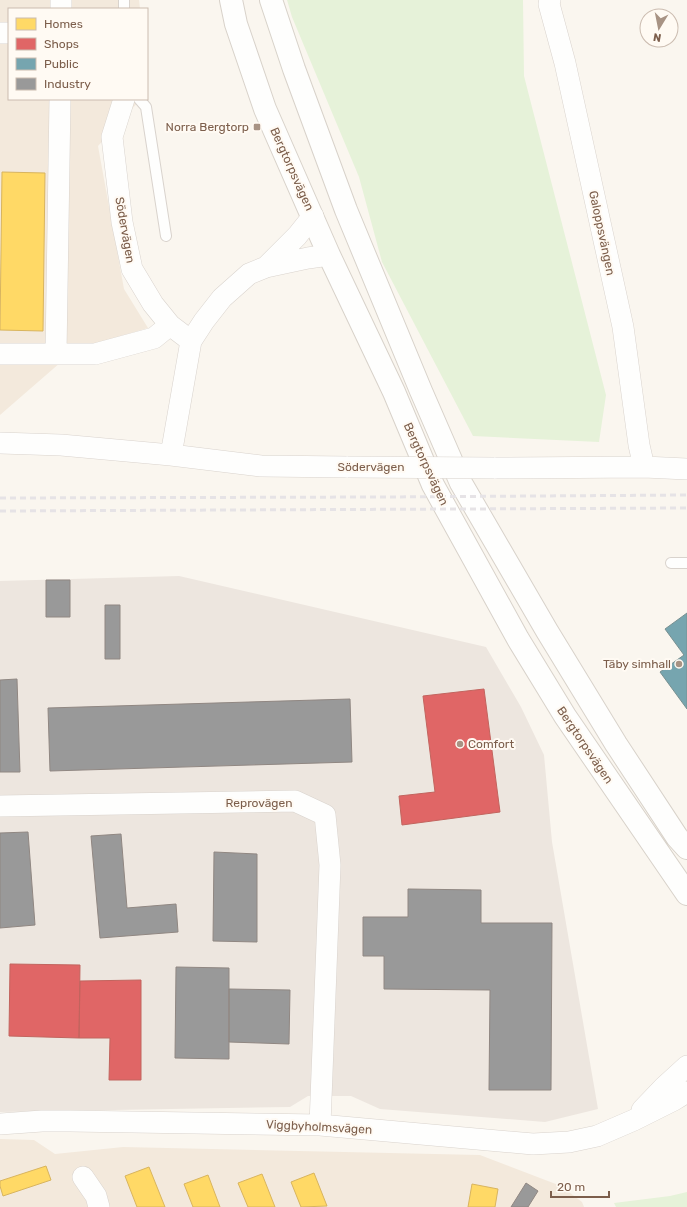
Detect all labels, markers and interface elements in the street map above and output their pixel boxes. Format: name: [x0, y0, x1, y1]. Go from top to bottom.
legend: [8, 8, 148, 100]
north arrow: [639, 8, 679, 48]
text: Homes: [44, 17, 83, 31]
text: N: [652, 30, 662, 44]
text: Shops: [44, 37, 79, 51]
text: Public: [44, 57, 79, 71]
text: Industry: [44, 77, 91, 91]
place label: Norra Bergtorp: [166, 120, 249, 134]
marker: Norra Bergtorp: [252, 122, 262, 132]
street label: Bergtorpsvägen: [267, 125, 317, 213]
street label: Galoppsvängen: [586, 189, 618, 277]
street label: Södervägen: [112, 196, 138, 264]
street label: Bergtorpsvägen: [401, 420, 451, 508]
street label: Södervägen: [338, 460, 404, 474]
place label: Täby simhall: [603, 657, 671, 671]
marker: Täby simhall: [674, 659, 684, 669]
street label: Bergtorpsvägen: [554, 704, 616, 786]
place label: Comfort: [468, 737, 514, 751]
marker: Comfort: [455, 739, 465, 749]
street label: Reprovägen: [226, 796, 292, 810]
street label: Viggbyholmsvägen: [265, 1117, 373, 1137]
scale bar: [551, 1173, 609, 1199]
text: 20 m: [557, 1180, 585, 1194]

